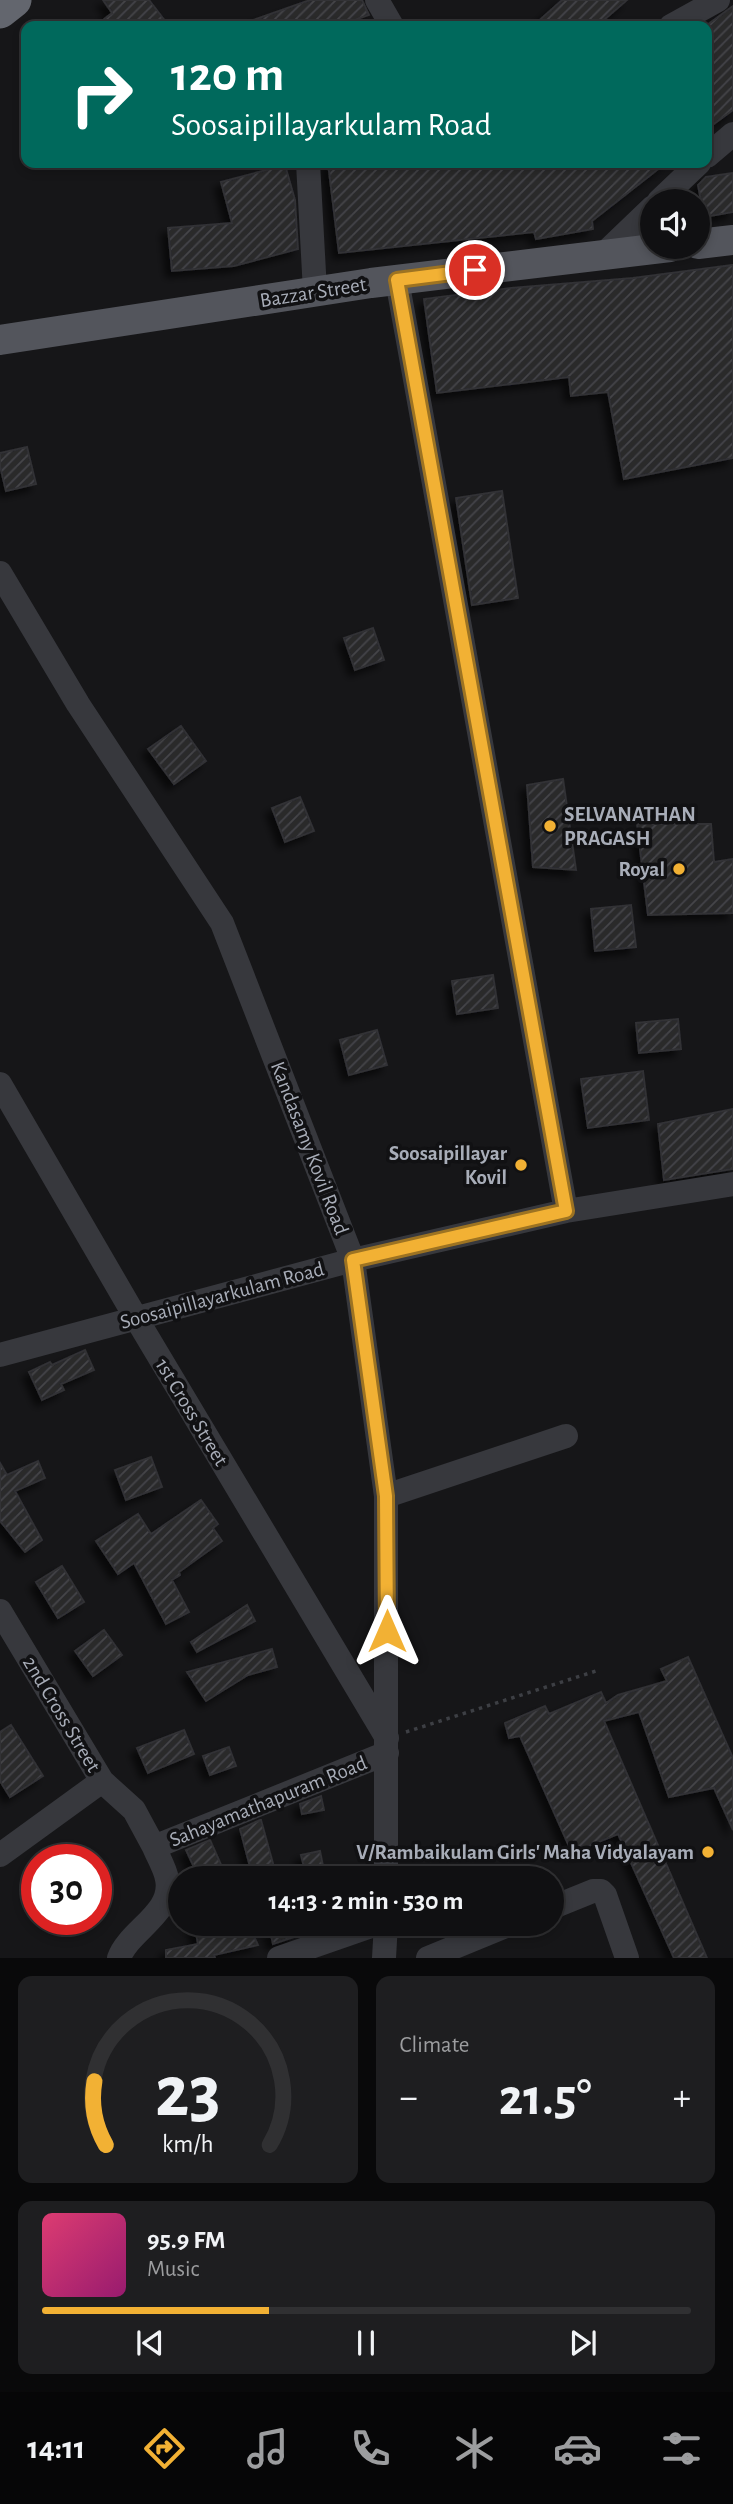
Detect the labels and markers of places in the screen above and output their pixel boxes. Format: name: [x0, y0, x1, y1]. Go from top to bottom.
pin: [445, 240, 505, 300]
place label: SELVANATHAN PRAGASH: [564, 804, 696, 849]
marker: SELVANATHAN PRAGASH: [542, 818, 558, 834]
place label: Royal: [618, 859, 665, 880]
marker: Royal: [671, 861, 687, 877]
place label: Soosaipillayar Kovil: [389, 1143, 508, 1188]
marker: Soosaipillayar Kovil: [513, 1157, 529, 1173]
place label: V/Rambaikulam Girls' Maha Vidyalayam: [356, 1842, 694, 1863]
marker: V/Rambaikulam Girls' Maha Vidyalayam: [700, 1844, 716, 1860]

